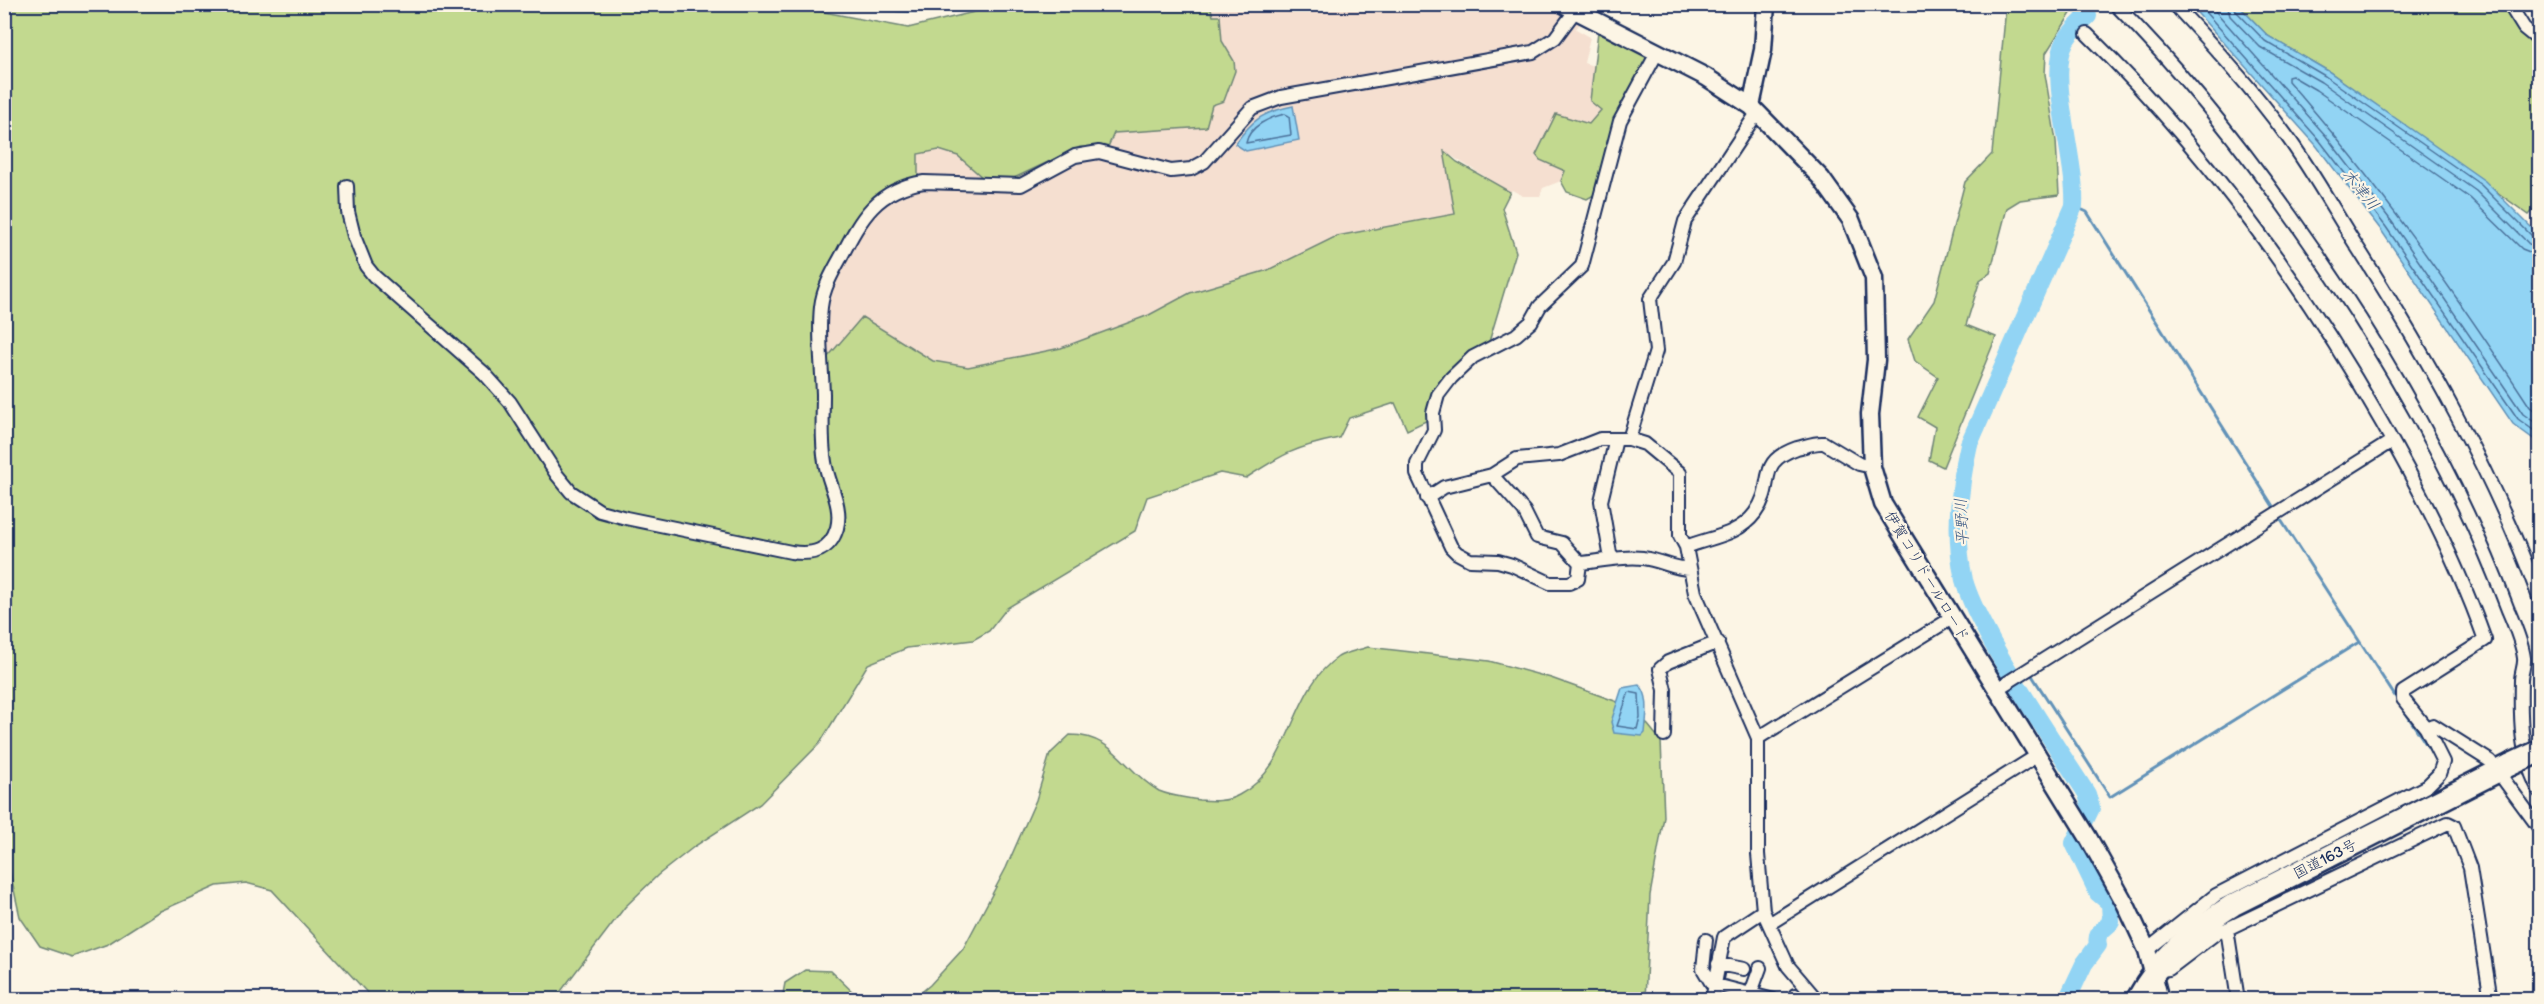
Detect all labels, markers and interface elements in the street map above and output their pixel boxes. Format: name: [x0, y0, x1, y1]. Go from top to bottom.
water label: 木津川: [2337, 165, 2383, 214]
water label: 平野川: [1952, 497, 1973, 546]
street label: 伊賀コリドールロード: [1880, 507, 1973, 645]
street label: 国道163号: [2290, 835, 2360, 884]

